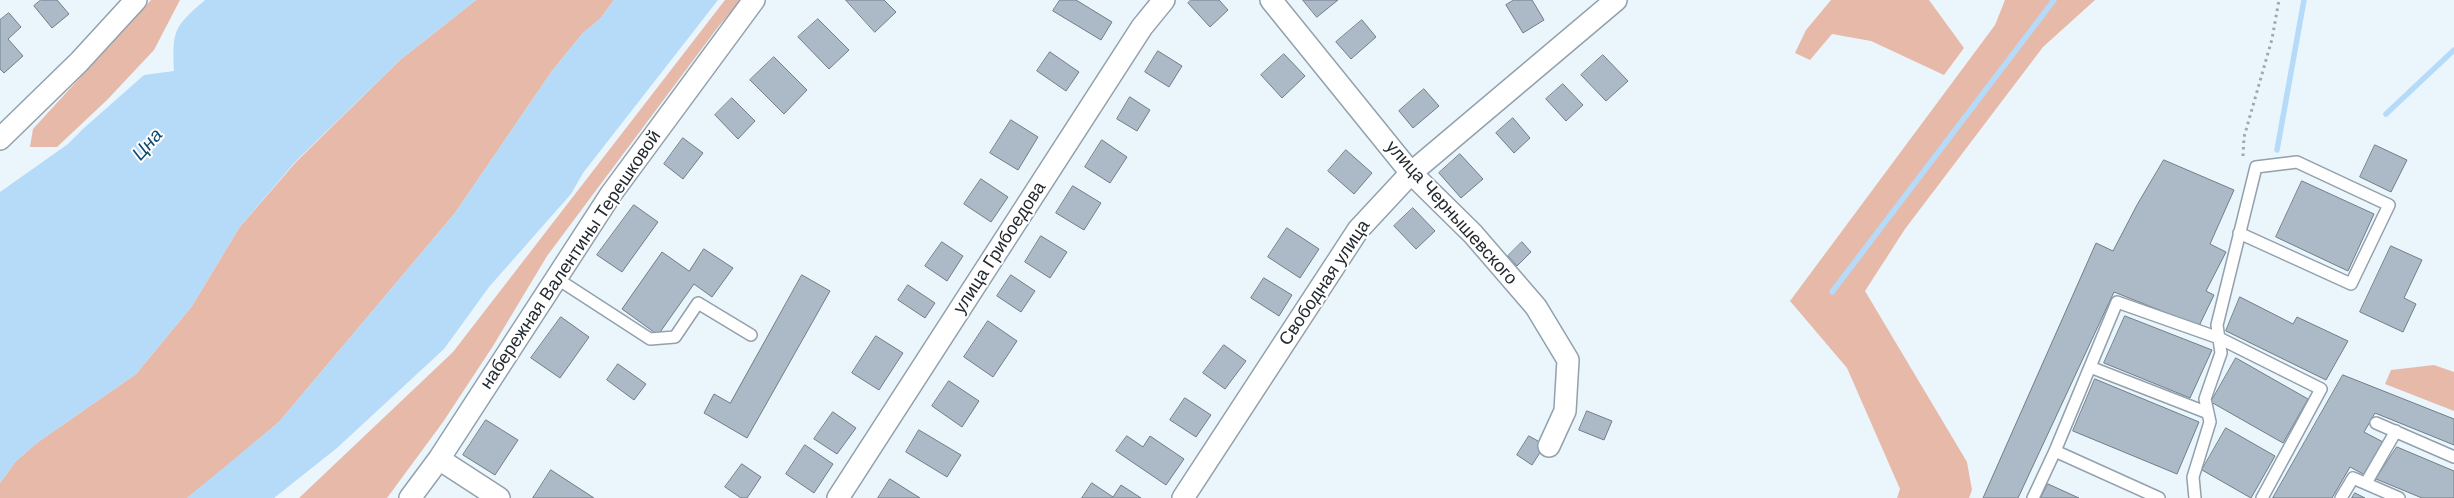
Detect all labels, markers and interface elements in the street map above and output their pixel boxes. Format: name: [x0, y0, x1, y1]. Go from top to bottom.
water label: Цна: [128, 124, 168, 166]
street label: набережная Валентины Терешковой: [476, 127, 666, 393]
street label: улица Чернышевского: [1381, 136, 1521, 290]
street label: улица Грибоедова: [949, 178, 1051, 318]
street label: Свободная улица: [1275, 216, 1375, 350]

